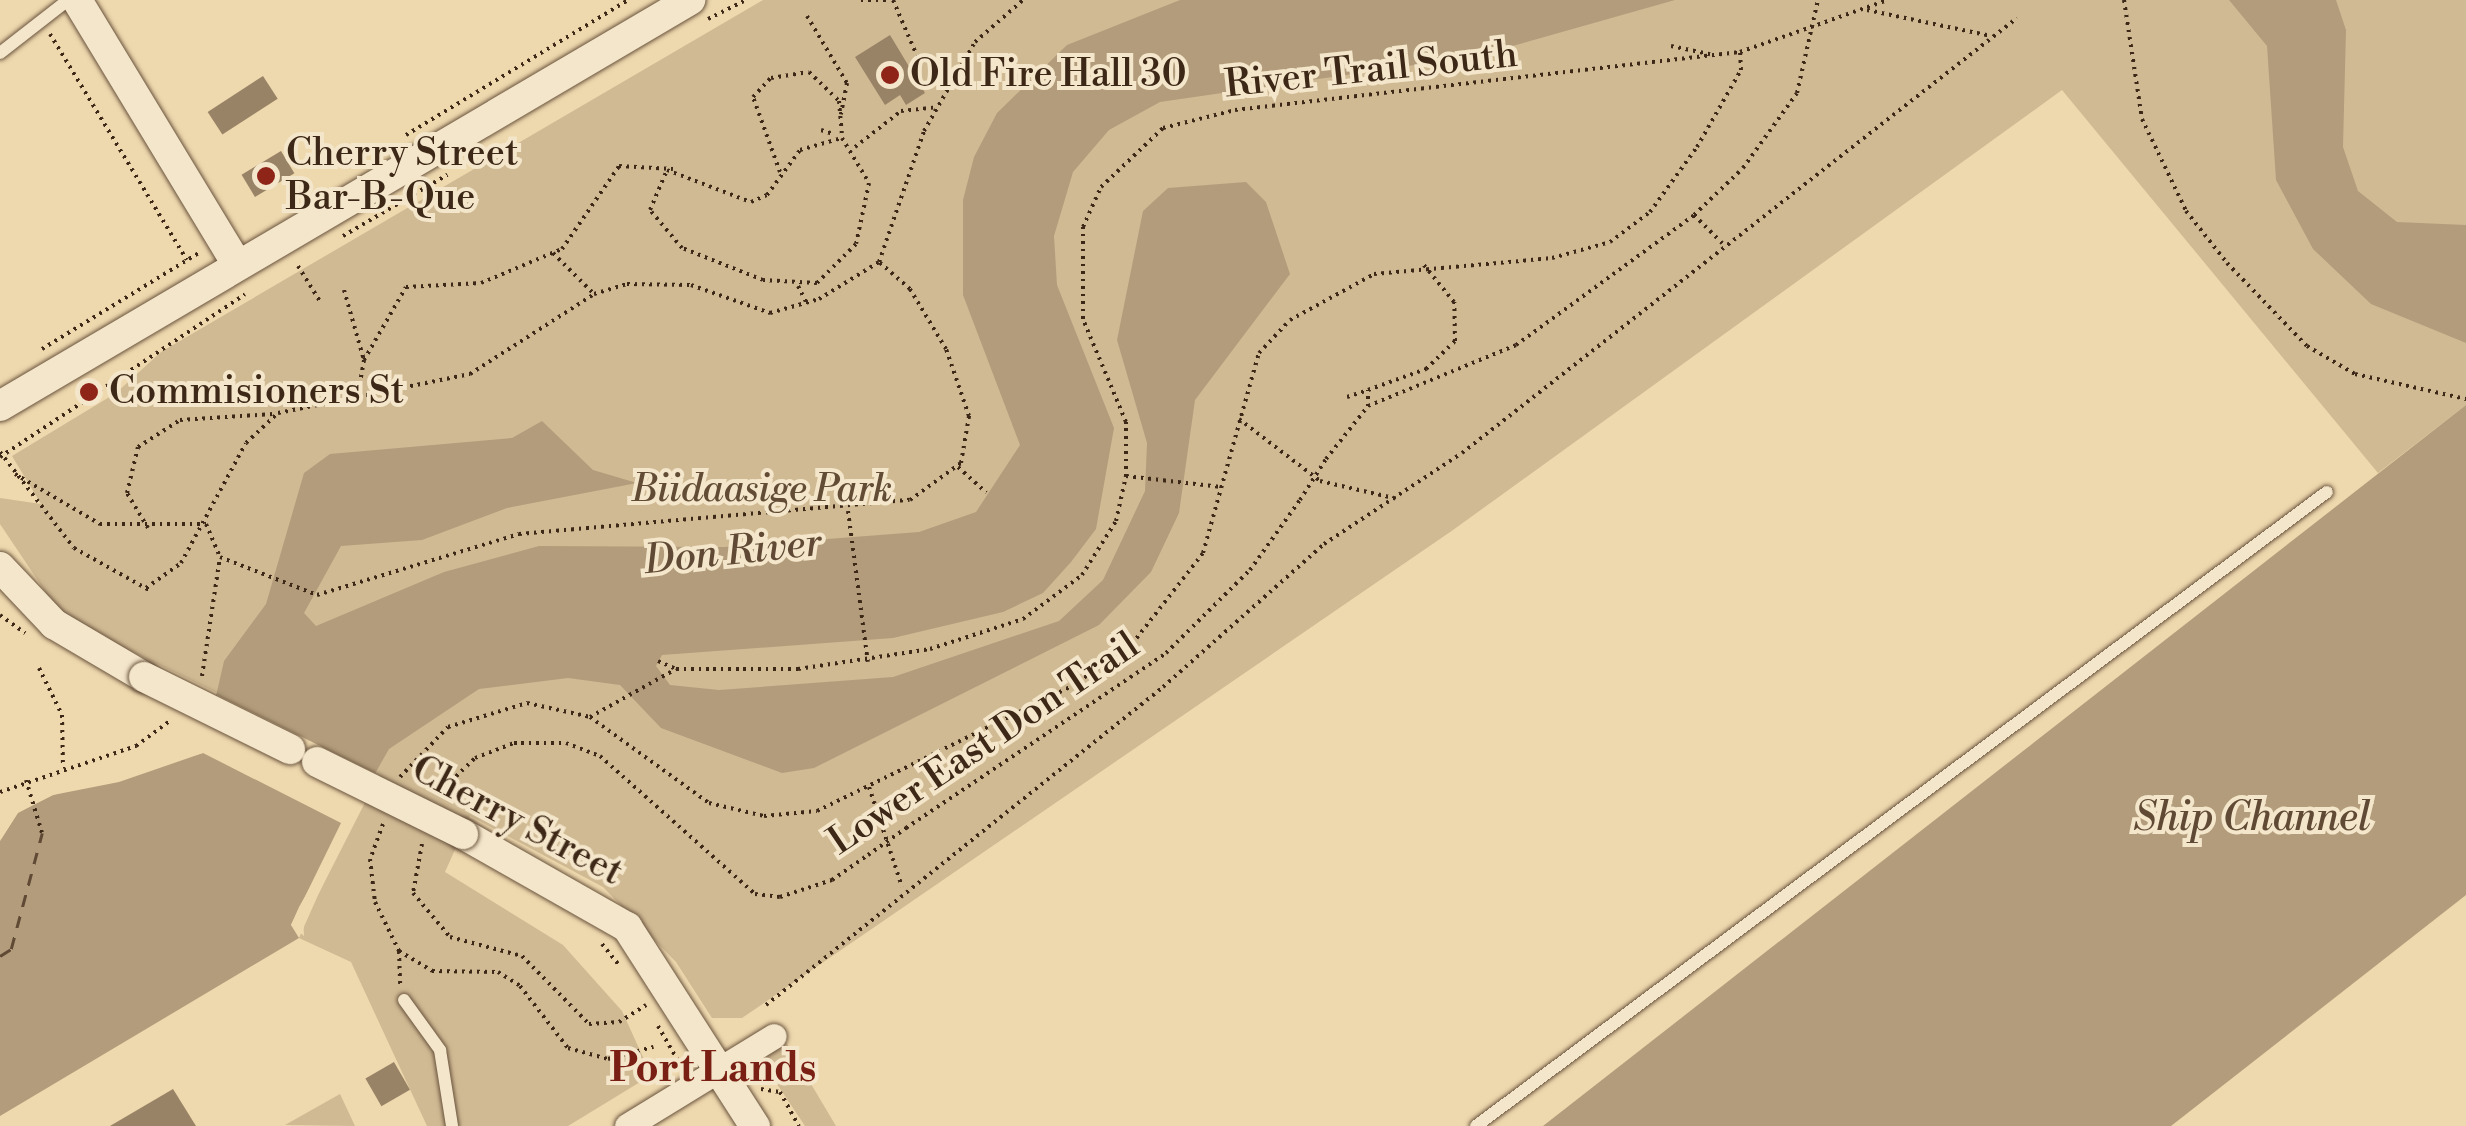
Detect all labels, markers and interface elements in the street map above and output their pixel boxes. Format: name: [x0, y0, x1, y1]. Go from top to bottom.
street label: River Trail South: [1222, 32, 1520, 108]
place label: Old Fire Hall 30: [910, 52, 1187, 98]
marker: Old Fire Hall 30: [879, 64, 901, 86]
place label: Cherry Street Bar-B-Que: [286, 131, 518, 220]
marker: Cherry Street Bar-B-Que: [255, 165, 277, 187]
place label: Commisioners St: [109, 369, 404, 415]
marker: Commisioners St: [78, 381, 100, 403]
park label: Biidaasige Park: [632, 467, 892, 513]
water label: Don River: [642, 519, 824, 585]
street label: Lower East Don Trail: [820, 623, 1148, 865]
street label: Cherry Street: [404, 746, 630, 896]
water label: Ship Channel: [2133, 794, 2371, 842]
district label: Port Lands: [610, 1045, 816, 1093]

